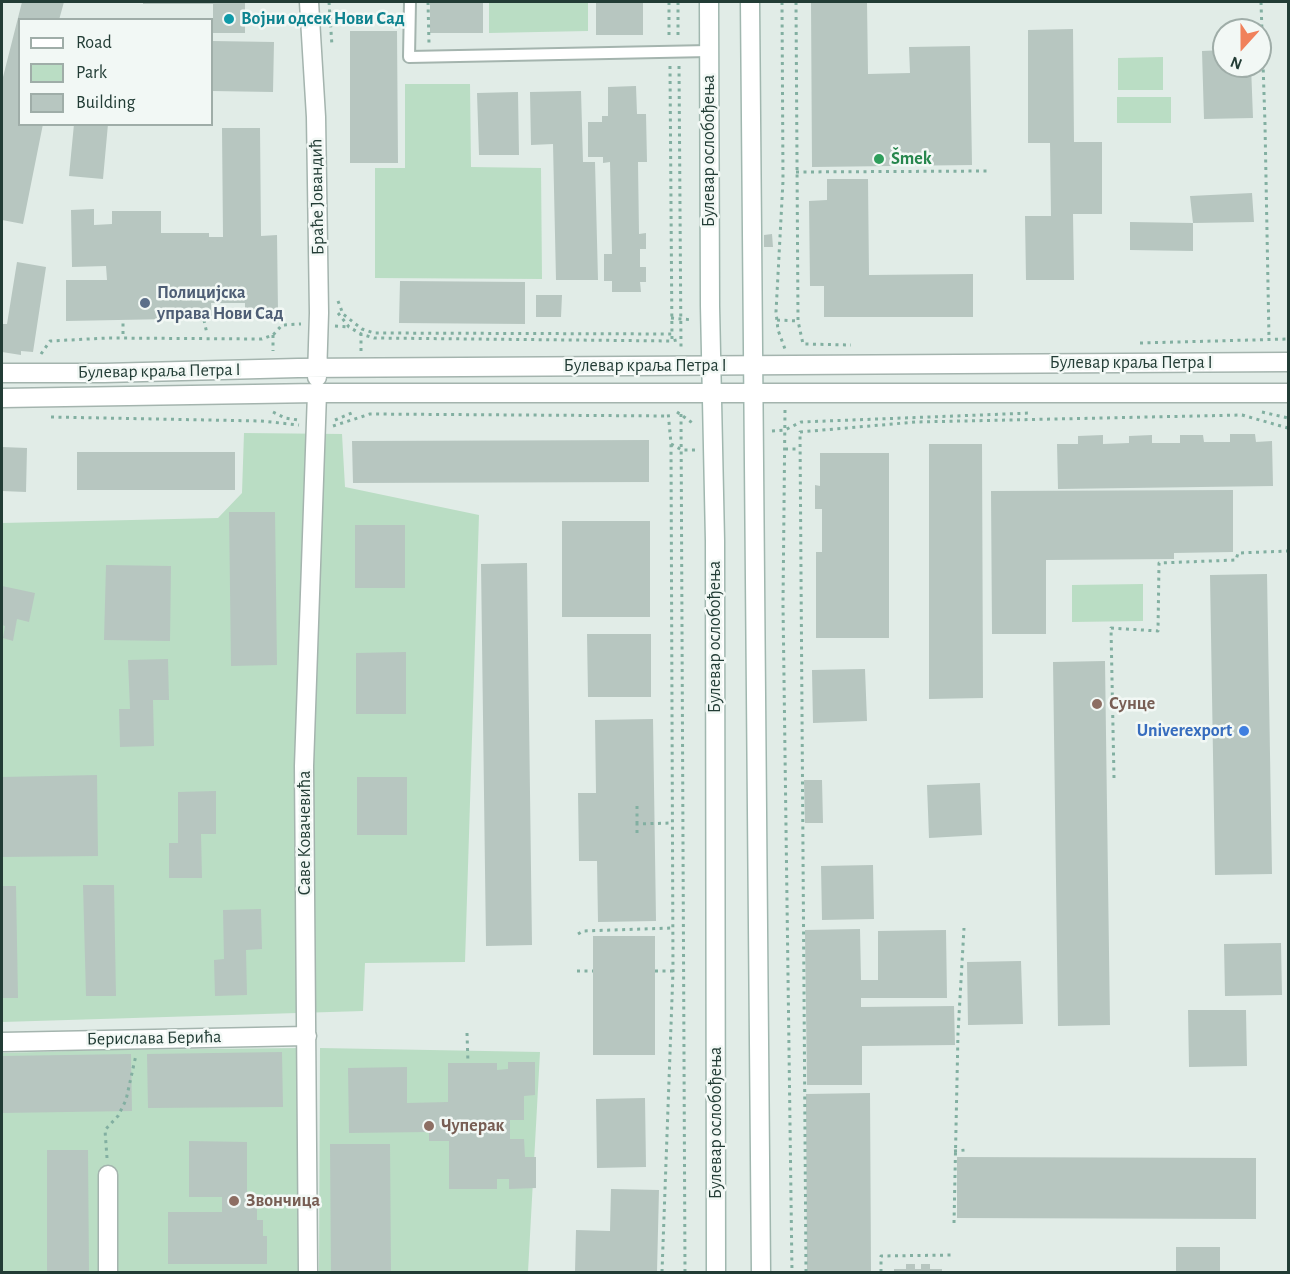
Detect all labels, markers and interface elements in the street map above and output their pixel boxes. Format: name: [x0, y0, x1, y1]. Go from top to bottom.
place label: Војни одсек Нови Сад: [241, 8, 405, 30]
marker: Војни одсек Нови Сад: [222, 12, 236, 26]
legend: [18, 18, 213, 126]
north arrow: [1212, 18, 1272, 78]
text: Road: [76, 34, 112, 52]
text: N: [1228, 53, 1244, 72]
text: Park: [76, 64, 107, 82]
street label: Булевар ослобођења: [698, 75, 720, 227]
text: Building: [76, 94, 135, 112]
street label: Браће Јовандић: [305, 138, 329, 256]
place label: Šmek: [891, 148, 932, 170]
marker: Šmek: [872, 152, 886, 166]
place label: Полицијска управа Нови Сад: [157, 282, 283, 324]
marker: Полицијска управа Нови Сад: [138, 296, 152, 310]
street label: Булевар краља Петра I: [1050, 352, 1212, 374]
street label: Булевар краља Петра I: [564, 355, 726, 377]
street label: Булевар краља Петра I: [77, 359, 241, 383]
street label: Булевар ослобођења: [704, 561, 726, 713]
place label: Сунце: [1109, 693, 1155, 715]
marker: Сунце: [1090, 697, 1104, 711]
place label: Univerexport: [1137, 720, 1232, 742]
marker: Univerexport: [1237, 724, 1251, 738]
street label: Саве Ковачевића: [294, 771, 316, 895]
street label: Берислава Берића: [86, 1026, 222, 1050]
street label: Булевар ослобођења: [705, 1047, 727, 1199]
place label: Чуперак: [441, 1115, 505, 1137]
marker: Чуперак: [422, 1119, 436, 1133]
place label: Звончица: [246, 1190, 320, 1212]
marker: Звончица: [227, 1194, 241, 1208]

